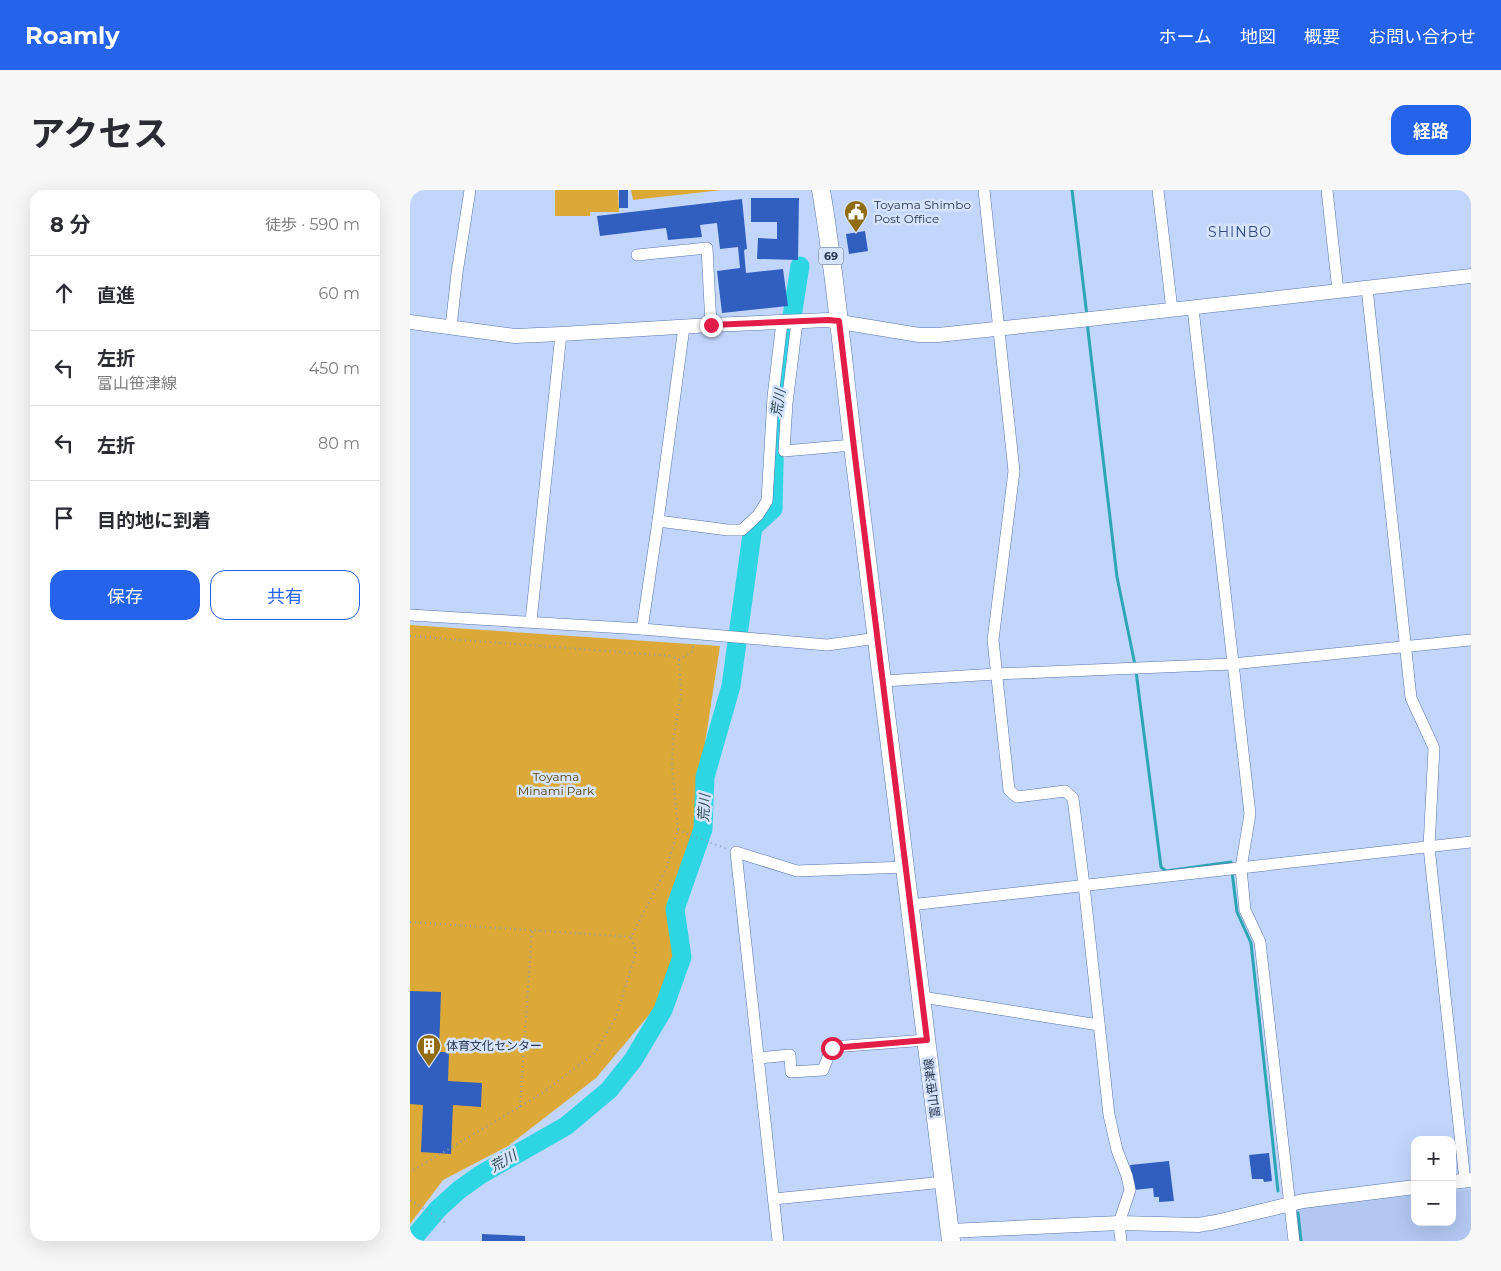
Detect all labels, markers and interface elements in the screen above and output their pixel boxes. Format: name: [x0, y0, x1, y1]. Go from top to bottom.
text: Roamly: [25, 21, 120, 50]
text: ホーム: [1159, 26, 1212, 48]
text: 地図: [1240, 26, 1276, 48]
text: 概要: [1304, 26, 1340, 48]
text: お問い合わせ: [1368, 26, 1476, 48]
button: 経路: [1391, 105, 1471, 155]
text: アクセス: [30, 112, 168, 155]
place label: Toyama Shimbo Post Office: [874, 197, 971, 226]
public building icon: Toyama Shimbo Post Office: [843, 199, 869, 233]
text: 8 分: [50, 212, 91, 237]
text: 徒歩 · 590 m: [265, 215, 360, 234]
district label: SHINBO: [1208, 223, 1272, 241]
road number: 69: [818, 248, 844, 264]
icon: ahead: [50, 279, 78, 307]
text: 直進: [97, 284, 135, 307]
text: 60 m: [318, 284, 360, 303]
route end: [700, 314, 723, 337]
text: 左折: [97, 347, 135, 370]
icon: left: [50, 354, 78, 382]
text: 450 m: [309, 359, 360, 378]
text: 富山笹津線: [97, 374, 177, 393]
water label: 荒川: [767, 386, 789, 418]
icon: left: [50, 429, 78, 457]
text: 左折: [97, 434, 135, 457]
text: 80 m: [318, 434, 360, 453]
icon: arrive: [50, 504, 78, 532]
text: 目的地に到着: [97, 509, 211, 532]
button: 保存: [50, 570, 200, 620]
button: 共有: [210, 570, 360, 620]
park label: Toyama Minami Park: [518, 769, 595, 798]
water label: 荒川: [694, 792, 714, 822]
building icon: 体育文化センター: [416, 1033, 442, 1067]
route start: [821, 1037, 844, 1060]
place label: 体育文化センター: [446, 1038, 542, 1053]
street label: 富山笹津線: [920, 1057, 943, 1119]
map controls: [1411, 1136, 1456, 1226]
button: +: [1411, 1136, 1456, 1181]
water label: 荒川: [486, 1145, 521, 1176]
button: −: [1411, 1181, 1456, 1226]

